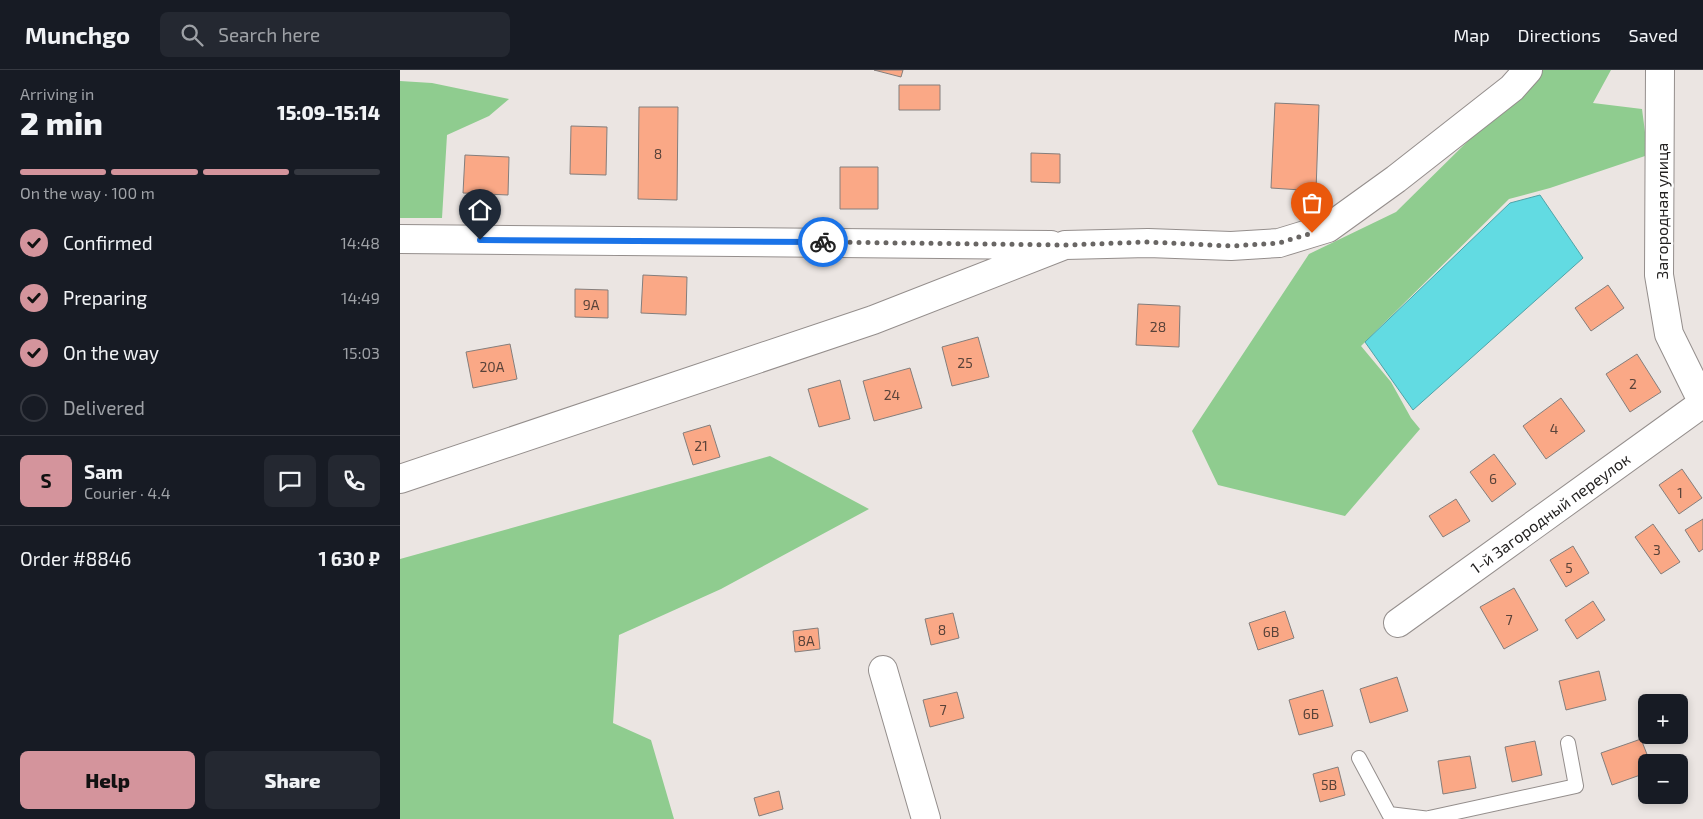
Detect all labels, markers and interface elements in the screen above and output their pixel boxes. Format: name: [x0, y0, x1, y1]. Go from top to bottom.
search box: [160, 12, 510, 57]
text: Munchgo: [25, 20, 130, 49]
icon: search: [178, 21, 206, 49]
text: Search here: [218, 23, 320, 46]
text: Map: [1453, 24, 1490, 46]
text: Directions: [1518, 24, 1601, 46]
text: Saved: [1629, 24, 1678, 46]
text: Arriving in: [20, 84, 94, 103]
text: 15:09–15:14: [277, 101, 380, 124]
text: 2 min: [20, 103, 103, 141]
street label: Загородная улица: [1652, 143, 1672, 279]
house number: 8: [654, 145, 662, 162]
pin: [1291, 182, 1333, 233]
text: On the way · 100 m: [20, 183, 155, 202]
pin: [459, 189, 501, 240]
icon: bag: [1298, 189, 1326, 217]
icon: home: [466, 196, 494, 224]
courier: [798, 217, 848, 267]
icon: bike: [809, 228, 837, 256]
icon: check: [20, 229, 48, 257]
text: Confirmed: [63, 231, 153, 254]
text: 14:48: [340, 233, 380, 252]
icon: check: [20, 284, 48, 312]
text: Preparing: [63, 286, 147, 309]
text: 14:49: [341, 288, 380, 307]
house number: 9А: [583, 296, 600, 313]
house number: 28: [1150, 318, 1166, 335]
icon: check: [20, 339, 48, 367]
text: On the way: [63, 341, 159, 364]
text: 15:03: [343, 343, 380, 362]
house number: 25: [957, 354, 973, 371]
house number: 20А: [479, 358, 505, 375]
house number: 2: [1629, 375, 1637, 392]
house number: 24: [884, 386, 900, 403]
text: Delivered: [63, 396, 145, 419]
house number: 4: [1550, 420, 1558, 437]
house number: 21: [694, 437, 708, 454]
street label: 1-й Загородный переулок: [1467, 449, 1634, 578]
button: chat: [264, 455, 316, 507]
button: phone: [328, 455, 380, 507]
text: Sam: [84, 460, 123, 483]
text: S: [40, 469, 52, 492]
house number: 6: [1489, 470, 1497, 487]
text: Courier · 4.4: [84, 483, 171, 502]
house number: 1: [1677, 484, 1683, 501]
house number: 3: [1653, 541, 1661, 558]
text: Order #8846: [20, 547, 131, 570]
text: 1 630 ₽: [318, 547, 380, 570]
house number: 5: [1565, 559, 1573, 576]
house number: 7: [1505, 611, 1513, 628]
house number: 8: [938, 621, 946, 638]
house number: 6В: [1263, 623, 1279, 640]
house number: 8А: [797, 632, 815, 649]
map controls: [1638, 694, 1688, 804]
button: +: [1638, 694, 1688, 744]
house number: 7: [939, 701, 947, 718]
house number: 6Б: [1303, 705, 1319, 722]
button: Help: [20, 751, 195, 809]
button: Share: [205, 751, 380, 809]
button: −: [1638, 754, 1688, 804]
house number: 5В: [1321, 776, 1337, 793]

